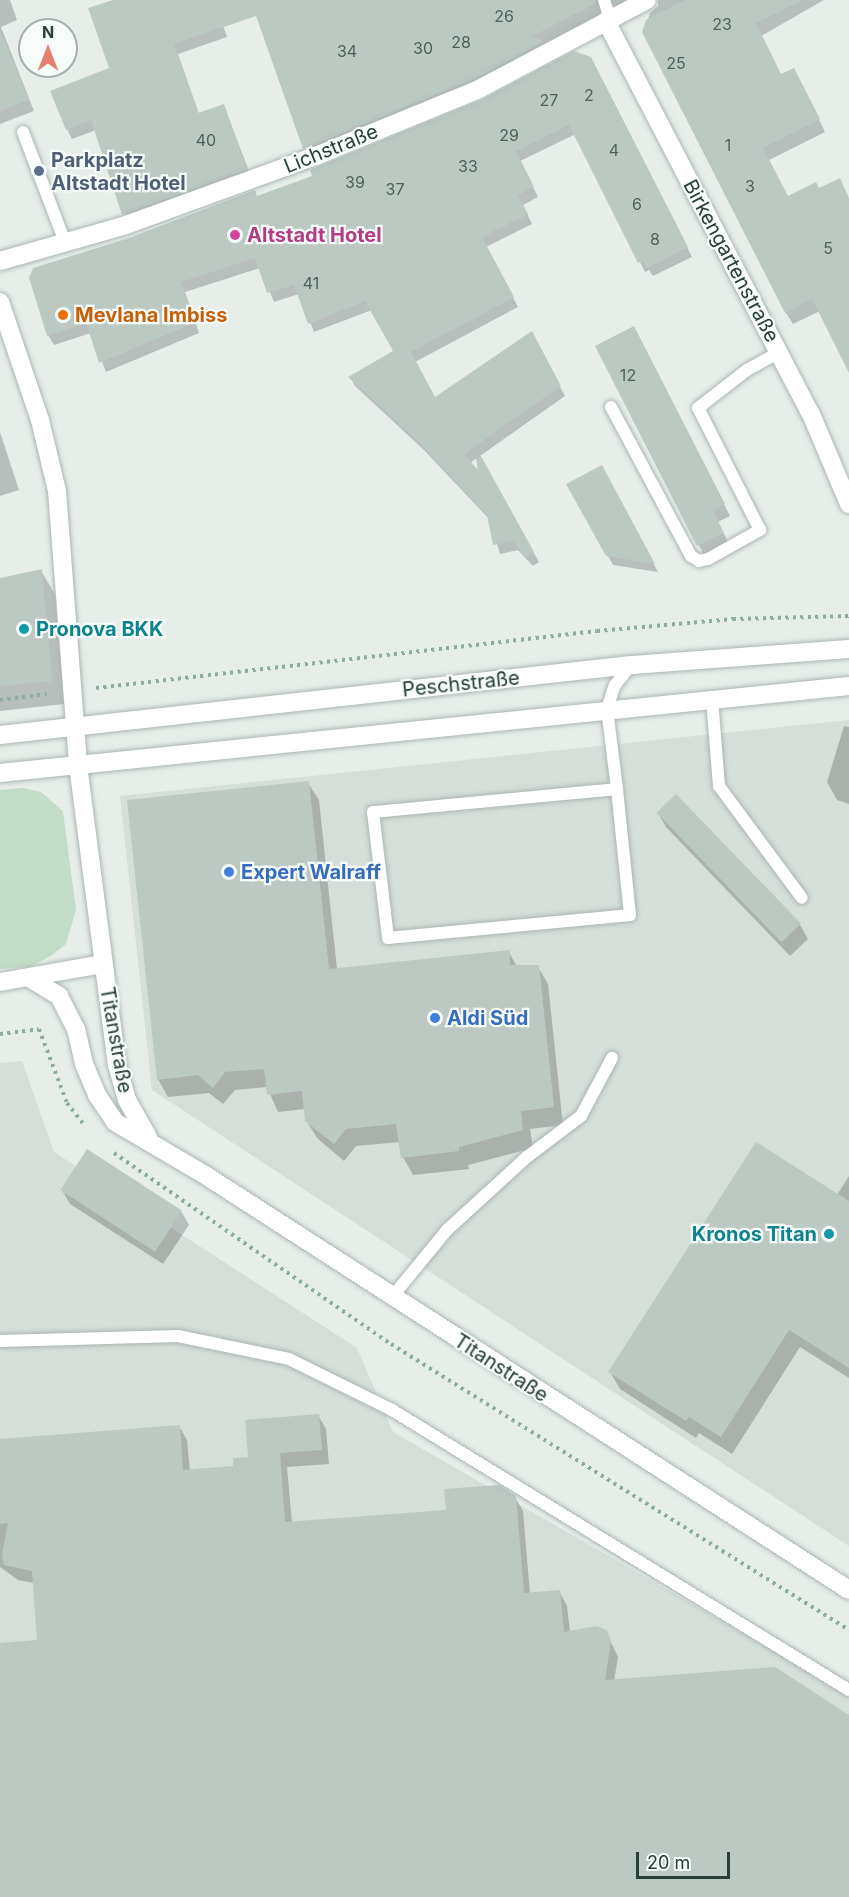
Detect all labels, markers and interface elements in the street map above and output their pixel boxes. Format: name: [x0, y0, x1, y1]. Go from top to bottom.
house number: 26: [494, 6, 514, 26]
house number: 23: [712, 14, 732, 34]
north arrow: [18, 18, 78, 78]
text: N: [42, 22, 54, 42]
house number: 28: [451, 32, 471, 52]
house number: 30: [413, 38, 433, 58]
house number: 34: [337, 41, 357, 61]
house number: 25: [666, 53, 686, 73]
house number: 2: [584, 85, 594, 105]
house number: 27: [540, 90, 558, 110]
street label: Lichstraße: [280, 119, 382, 179]
house number: 29: [499, 125, 519, 145]
house number: 40: [196, 130, 216, 150]
house number: 1: [725, 135, 731, 155]
house number: 4: [609, 140, 619, 160]
place label: Parkplatz Altstadt Hotel: [51, 148, 186, 195]
house number: 33: [458, 156, 478, 176]
marker: Parkplatz Altstadt Hotel: [32, 164, 46, 178]
house number: 39: [345, 172, 365, 192]
street label: Birkengartenstraße: [678, 176, 784, 346]
house number: 3: [745, 176, 755, 196]
house number: 37: [386, 179, 404, 199]
house number: 6: [632, 194, 642, 214]
place label: Altstadt Hotel: [247, 223, 382, 247]
marker: Altstadt Hotel: [228, 228, 242, 242]
house number: 8: [650, 229, 660, 249]
house number: 5: [823, 238, 833, 258]
house number: 41: [303, 273, 319, 293]
place label: Mevlana Imbiss: [75, 303, 227, 327]
marker: Mevlana Imbiss: [56, 308, 70, 322]
house number: 12: [620, 365, 636, 385]
place label: Pronova BKK: [36, 617, 163, 641]
marker: Pronova BKK: [17, 622, 31, 636]
street label: Peschstraße: [401, 666, 521, 702]
place label: Expert Walraff: [241, 860, 381, 884]
marker: Expert Walraff: [222, 865, 236, 879]
street label: Titanstraße: [95, 985, 137, 1095]
place label: Aldi Süd: [447, 1006, 528, 1030]
marker: Aldi Süd: [428, 1011, 442, 1025]
place label: Kronos Titan: [692, 1222, 817, 1246]
marker: Kronos Titan: [822, 1227, 836, 1241]
street label: Titanstraße: [449, 1329, 553, 1407]
scale bar: [639, 1840, 734, 1878]
text: 20 m: [647, 1852, 690, 1873]

